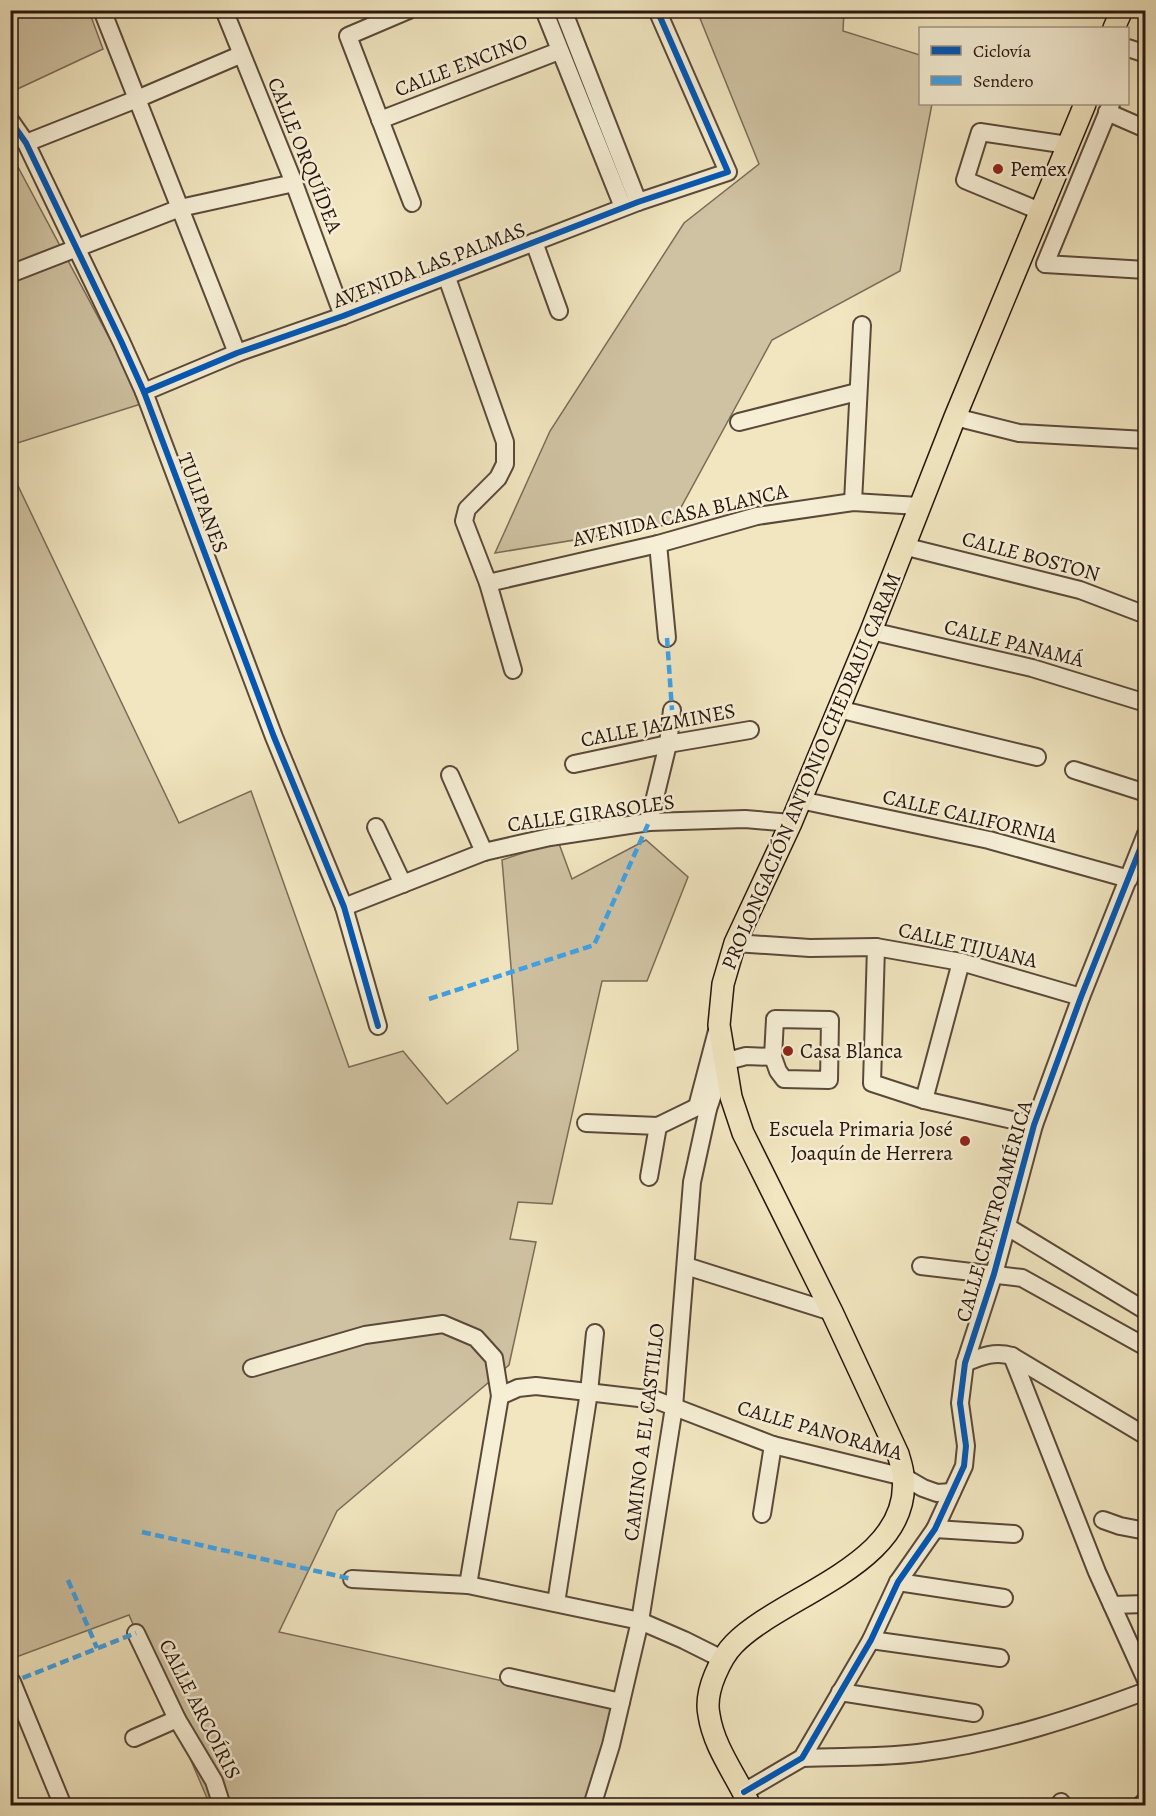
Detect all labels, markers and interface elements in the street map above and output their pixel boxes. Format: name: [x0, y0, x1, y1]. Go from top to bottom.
street label: CALLE ENCINO: [390, 27, 532, 103]
legend: [919, 27, 1129, 105]
text: Ciclovía: [973, 39, 1032, 63]
text: Sendero: [973, 69, 1034, 93]
street label: CALLE ORQUÍDEA: [261, 73, 349, 238]
place label: Pemex: [1010, 155, 1066, 183]
marker: Pemex: [991, 162, 1005, 176]
street label: AVENIDA LAS PALMAS: [328, 215, 529, 315]
street label: TULIPANES: [171, 449, 235, 557]
street label: AVENIDA CASA BLANCA: [569, 476, 791, 554]
street label: CALLE BOSTON: [959, 524, 1103, 588]
street label: PROLONGACIÓN ANTONIO CHEDRAUI CARAM: [714, 568, 908, 974]
street label: CALLE PANAMÁ: [941, 612, 1087, 674]
street label: CALLE JAZMINES: [578, 696, 738, 754]
street label: CALLE CALIFORNIA: [880, 782, 1061, 850]
street label: CALLE GIRASOLES: [506, 787, 676, 839]
street label: CALLE TIJUANA: [896, 915, 1041, 975]
place label: Casa Blanca: [800, 1037, 903, 1065]
marker: Casa Blanca: [781, 1044, 795, 1058]
street label: CALLE CENTROAMÉRICA: [949, 1096, 1039, 1325]
place label: Escuela Primaria José Joaquín de Herrera: [769, 1115, 953, 1167]
marker: Escuela Primaria José Joaquín de Herrera: [958, 1134, 972, 1148]
street label: CAMINO A EL CASTILLO: [617, 1322, 671, 1542]
street label: CALLE PANORAMA: [734, 1393, 907, 1467]
street label: CALLE ARCOÍRIS: [153, 1634, 247, 1784]

